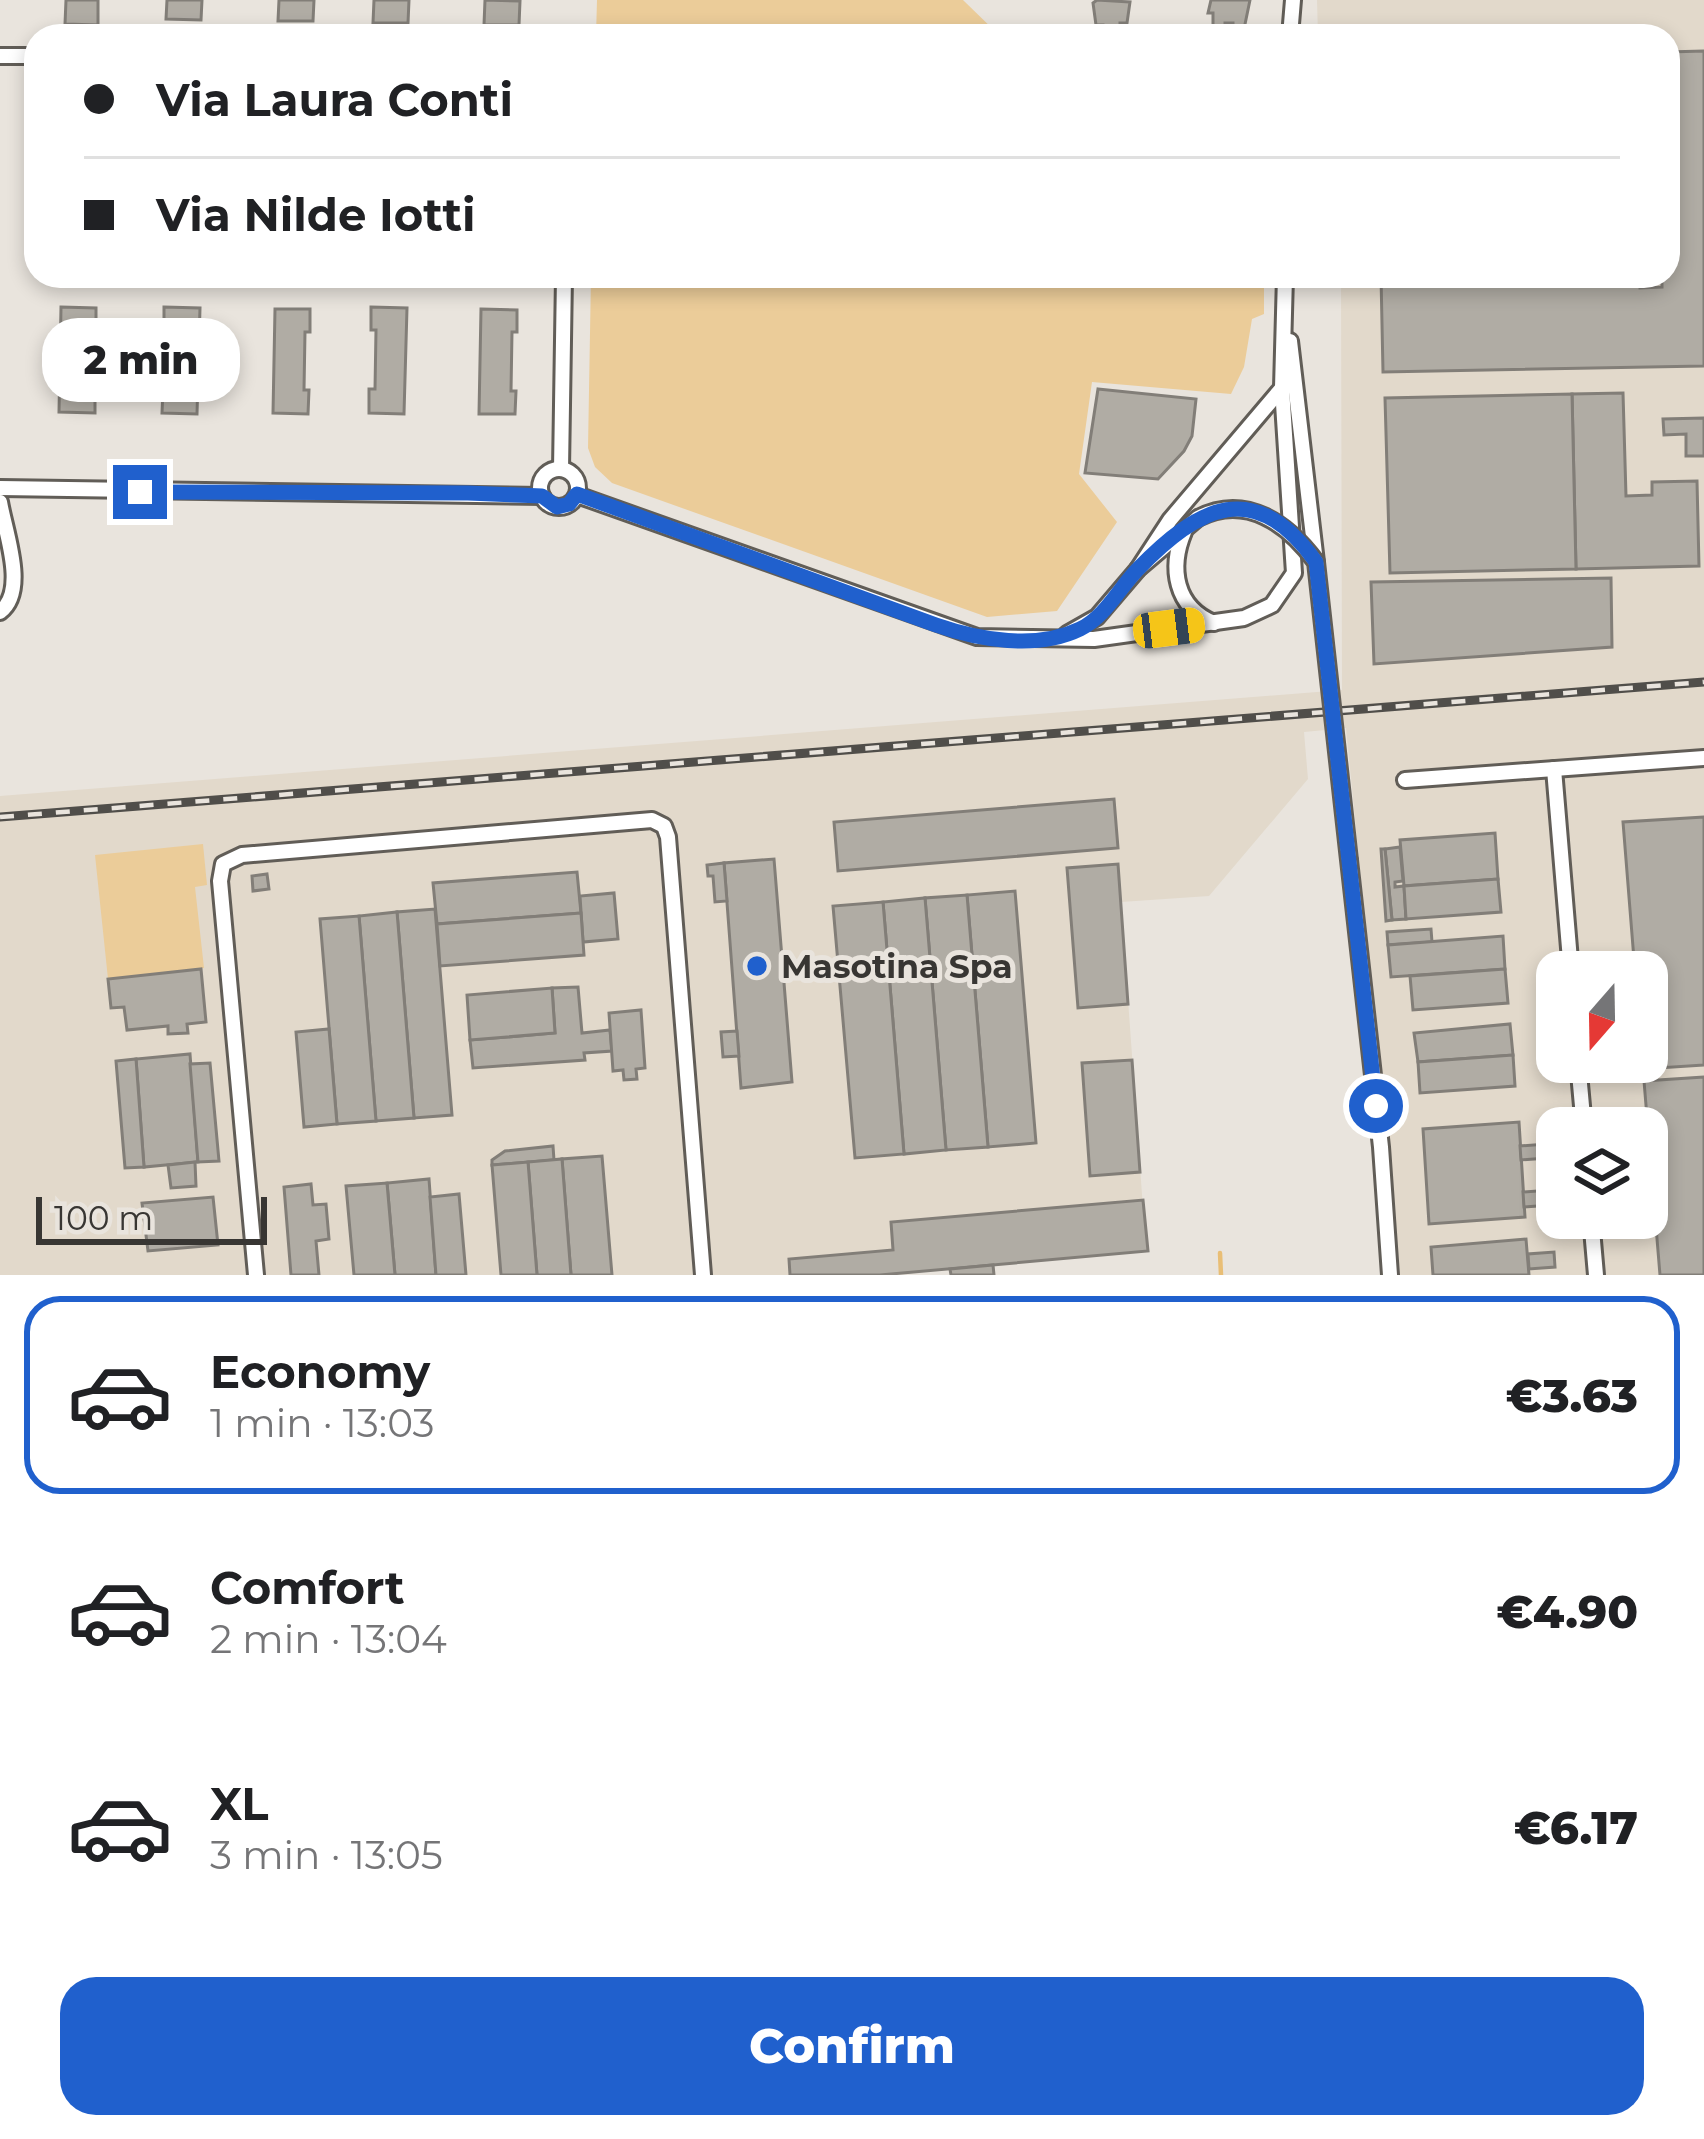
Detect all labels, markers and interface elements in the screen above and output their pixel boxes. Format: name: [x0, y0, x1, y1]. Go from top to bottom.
text: Via Laura Conti: [156, 72, 513, 127]
text: Via Nilde Iotti: [156, 187, 476, 242]
callout: 2 min: [41, 318, 239, 402]
text: 2 min: [84, 336, 198, 384]
route end: [113, 465, 167, 519]
car: [1131, 606, 1207, 650]
place label: Masotina Spa: [781, 946, 1013, 986]
north arrow: [1536, 951, 1668, 1083]
map controls: [1536, 951, 1668, 1239]
marker: Masotina Spa: [744, 953, 770, 979]
route start: [1349, 1079, 1403, 1133]
button: layers: [1536, 1107, 1668, 1239]
scale bar: [36, 1191, 267, 1244]
text: 100 m: [54, 1198, 153, 1238]
icon: car: [66, 1341, 174, 1449]
text: Economy: [210, 1344, 430, 1399]
text: €3.63: [1506, 1368, 1638, 1423]
text: 1 min · 13:03: [210, 1399, 435, 1447]
icon: car: [66, 1557, 174, 1665]
text: Comfort: [210, 1560, 405, 1615]
text: €4.90: [1496, 1584, 1638, 1639]
text: 2 min · 13:04: [210, 1615, 447, 1663]
icon: car: [66, 1773, 174, 1881]
text: XL: [210, 1776, 268, 1831]
text: €6.17: [1514, 1800, 1638, 1855]
text: 3 min · 13:05: [210, 1831, 443, 1879]
button: Confirm: [60, 1977, 1644, 2115]

